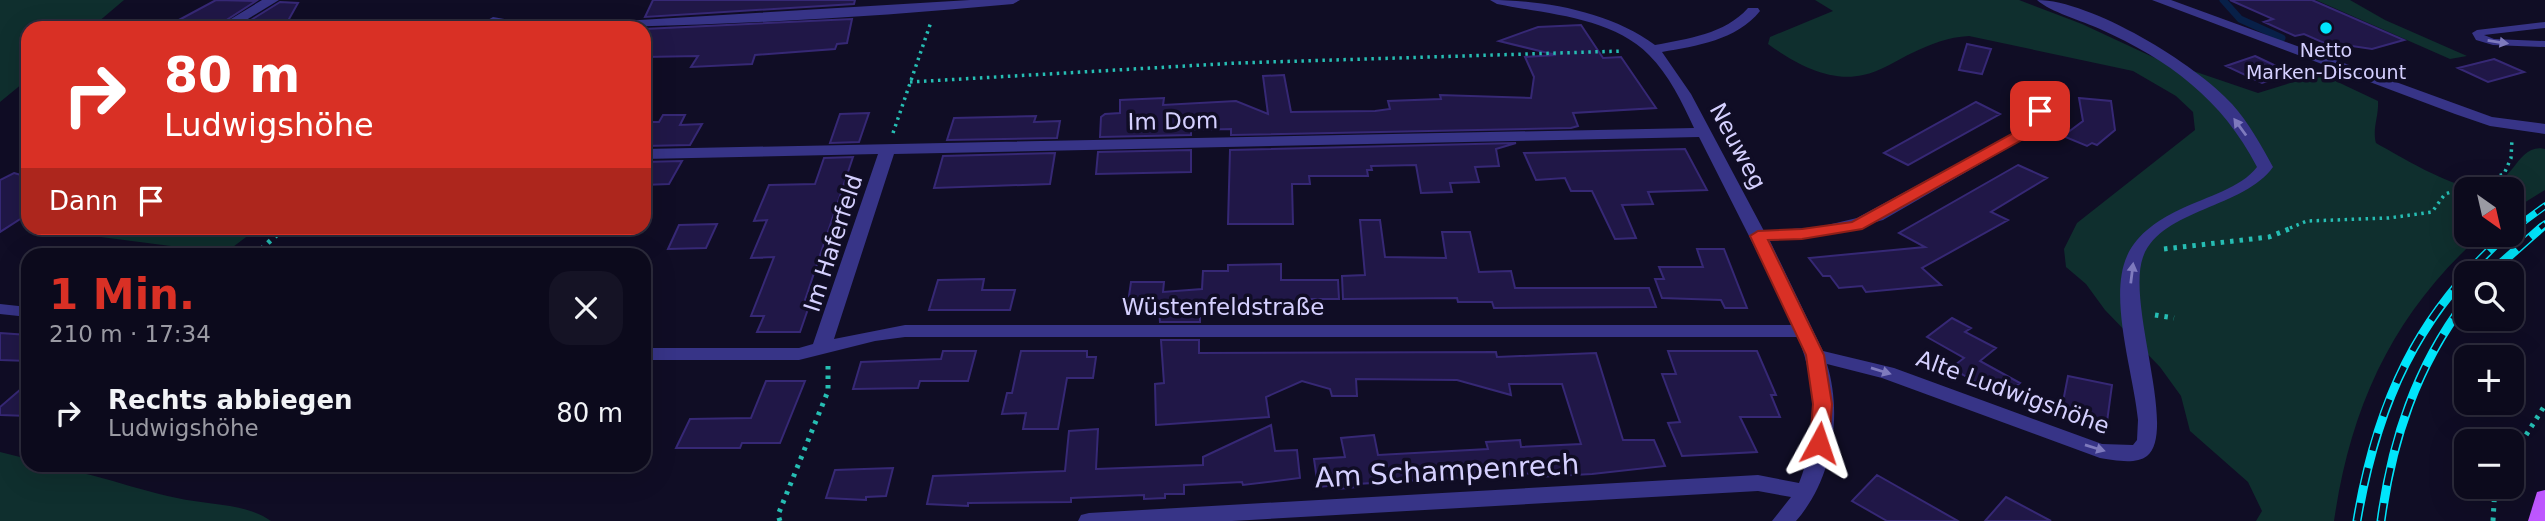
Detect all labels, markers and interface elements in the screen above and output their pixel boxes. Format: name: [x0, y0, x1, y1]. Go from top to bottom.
marker: Netto Marken-Discount: [2318, 20, 2334, 36]
one-way arrow: [2487, 36, 2509, 47]
place label: Netto Marken-Discount: [2246, 39, 2406, 83]
text: 80 m: [164, 47, 300, 104]
icon: right: [49, 49, 140, 140]
pin: [2010, 81, 2070, 141]
icon: arrive: [2021, 92, 2059, 130]
street label: Neuweg: [1705, 99, 1771, 193]
text: Ludwigshöhe: [164, 106, 374, 144]
street label: Im Dom: [1127, 107, 1219, 135]
one-way arrow: [2233, 118, 2247, 136]
street label: Im Haferfeld: [799, 171, 867, 315]
north arrow: [2454, 177, 2524, 247]
map controls: [2454, 177, 2524, 499]
icon: arrive: [132, 182, 170, 220]
text: Dann: [49, 186, 118, 216]
button: search: [2454, 261, 2524, 331]
one-way arrow: [2126, 262, 2137, 284]
text: 1 Min.: [49, 270, 195, 319]
button: close: [549, 271, 623, 345]
street label: Wüstenfeldstraße: [1122, 294, 1324, 320]
text: 210 m · 17:34: [49, 321, 211, 347]
street label: Alte Ludwigshöhe: [1913, 345, 2113, 439]
button: +: [2454, 345, 2524, 415]
one-way arrow: [1871, 367, 1892, 377]
text: Rechts abbiegen: [108, 385, 353, 415]
icon: right: [49, 394, 87, 432]
text: 80 m: [556, 398, 623, 428]
position arrow: [1782, 406, 1856, 480]
text: Ludwigshöhe: [108, 415, 259, 441]
button: −: [2454, 429, 2524, 499]
one-way arrow: [2085, 444, 2106, 454]
street label: Am Schampenrech: [1314, 448, 1580, 494]

